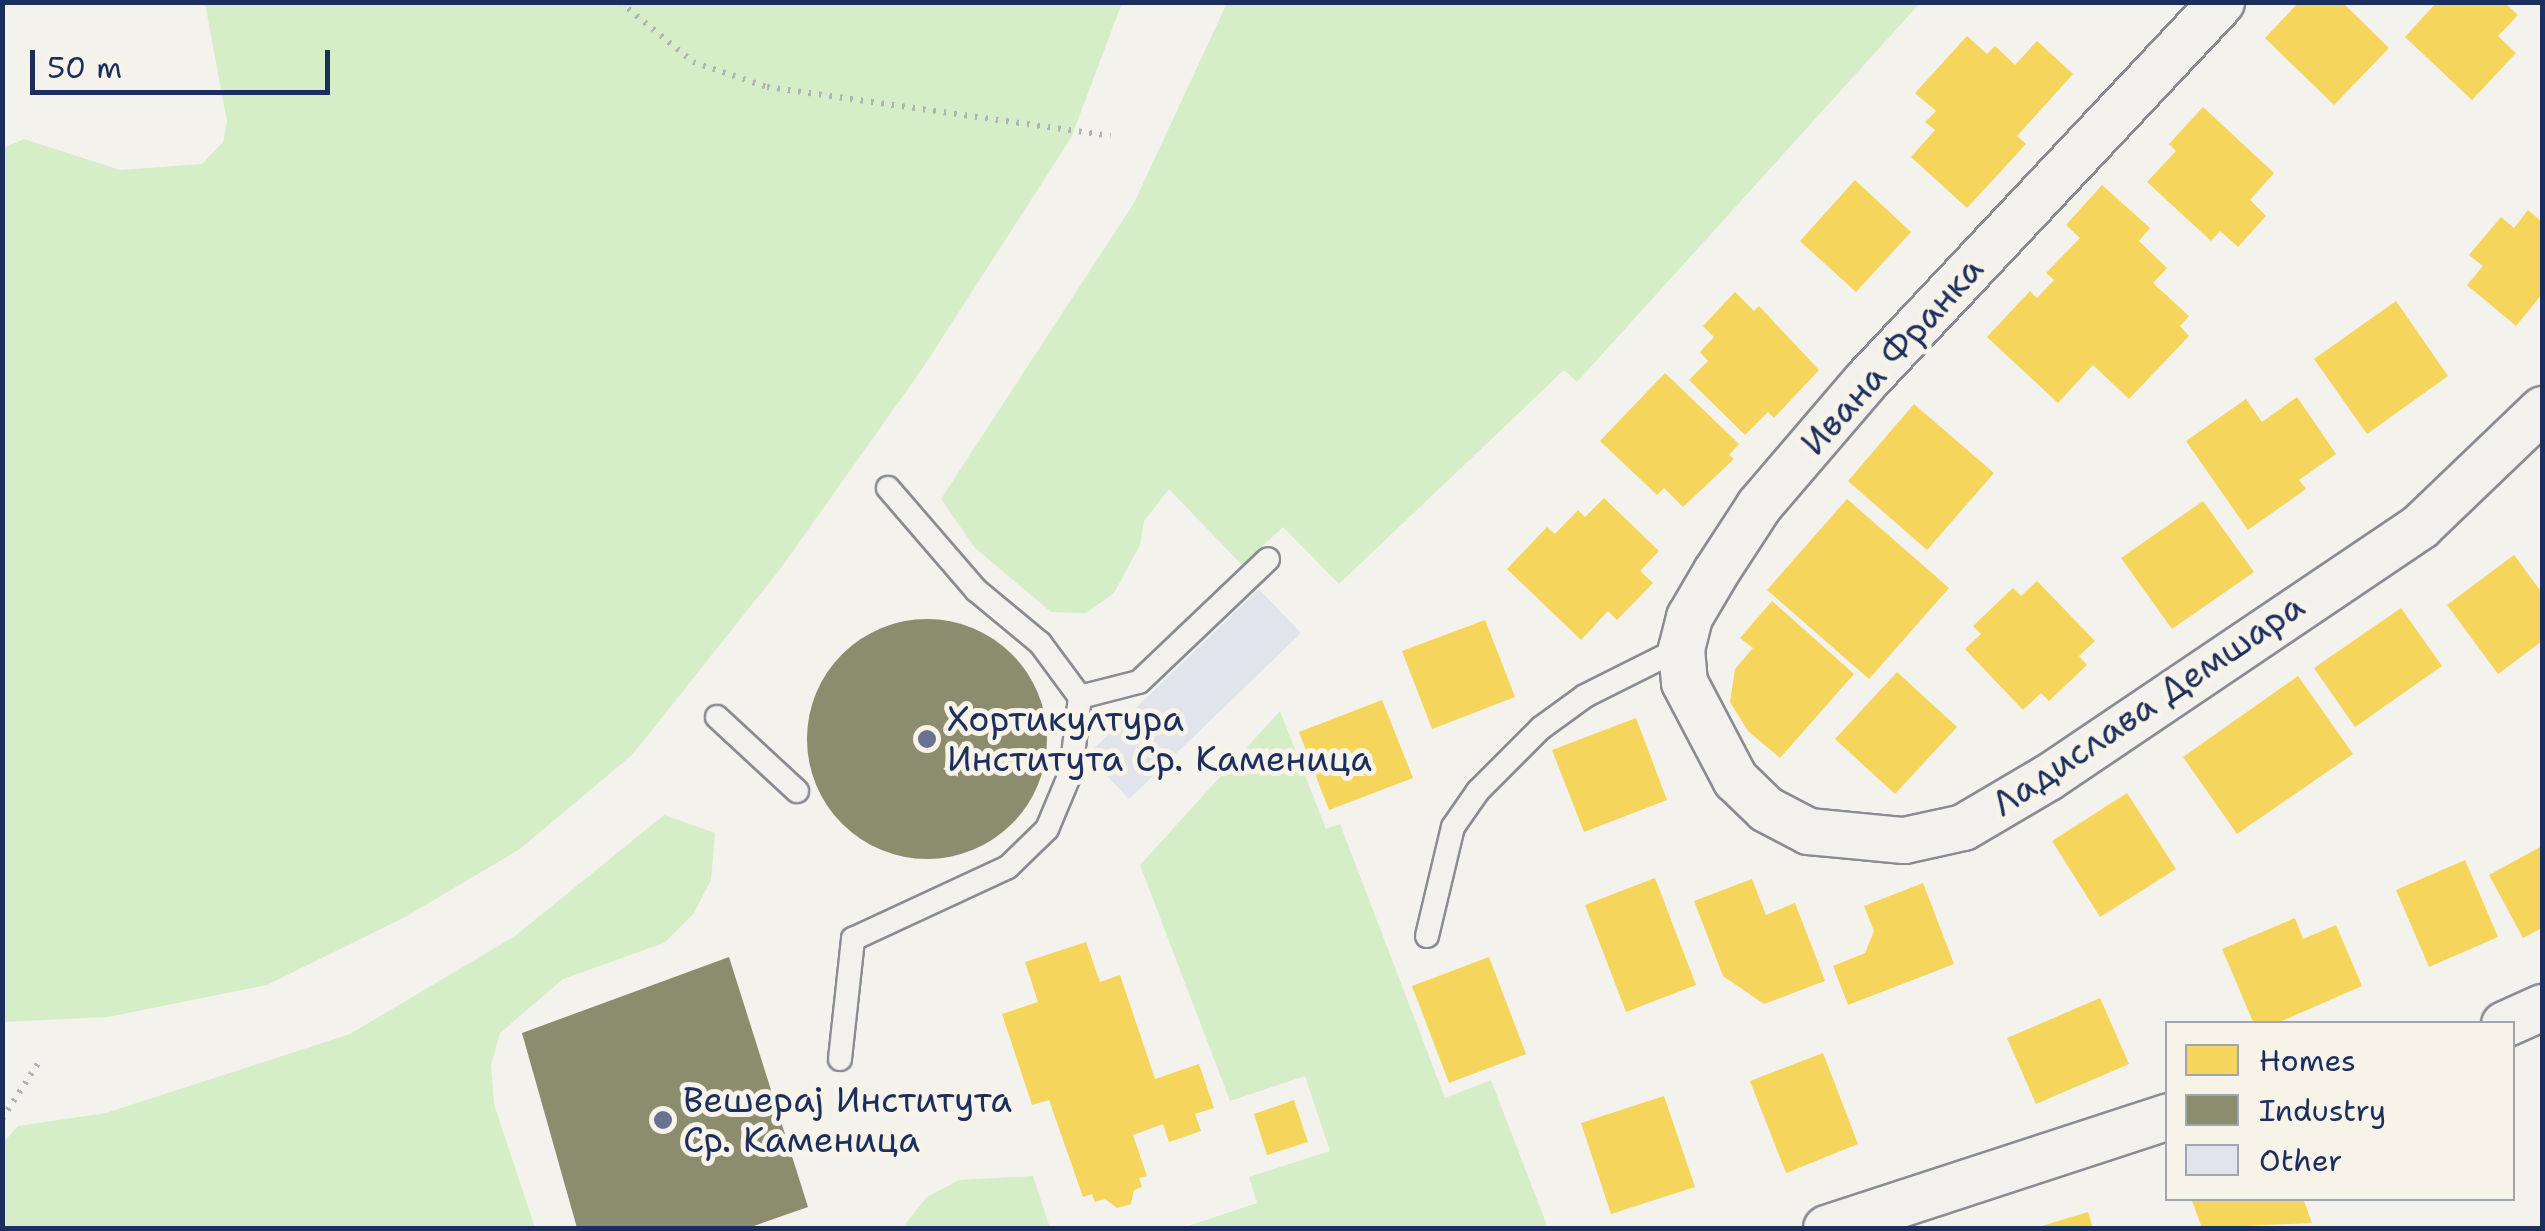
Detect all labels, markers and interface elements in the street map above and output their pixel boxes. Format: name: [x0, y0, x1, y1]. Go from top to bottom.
scale bar: [35, 30, 335, 92]
text: 50 m: [47, 47, 122, 88]
street label: Ивана Франка: [1792, 248, 1992, 464]
street label: Ладислава Демшара: [1984, 585, 2312, 825]
place label: Хортикултура Института Ср. Каменица: [947, 698, 1372, 780]
marker: Хортикултура Института Ср. Каменица: [916, 728, 938, 750]
legend: [2165, 1021, 2515, 1201]
text: Homes: [2259, 1040, 2356, 1081]
place label: Вешерај Института Ср. Каменица: [683, 1079, 1012, 1161]
text: Industry: [2259, 1090, 2386, 1131]
marker: Вешерај Института Ср. Каменица: [652, 1109, 674, 1131]
text: Other: [2259, 1140, 2342, 1181]

